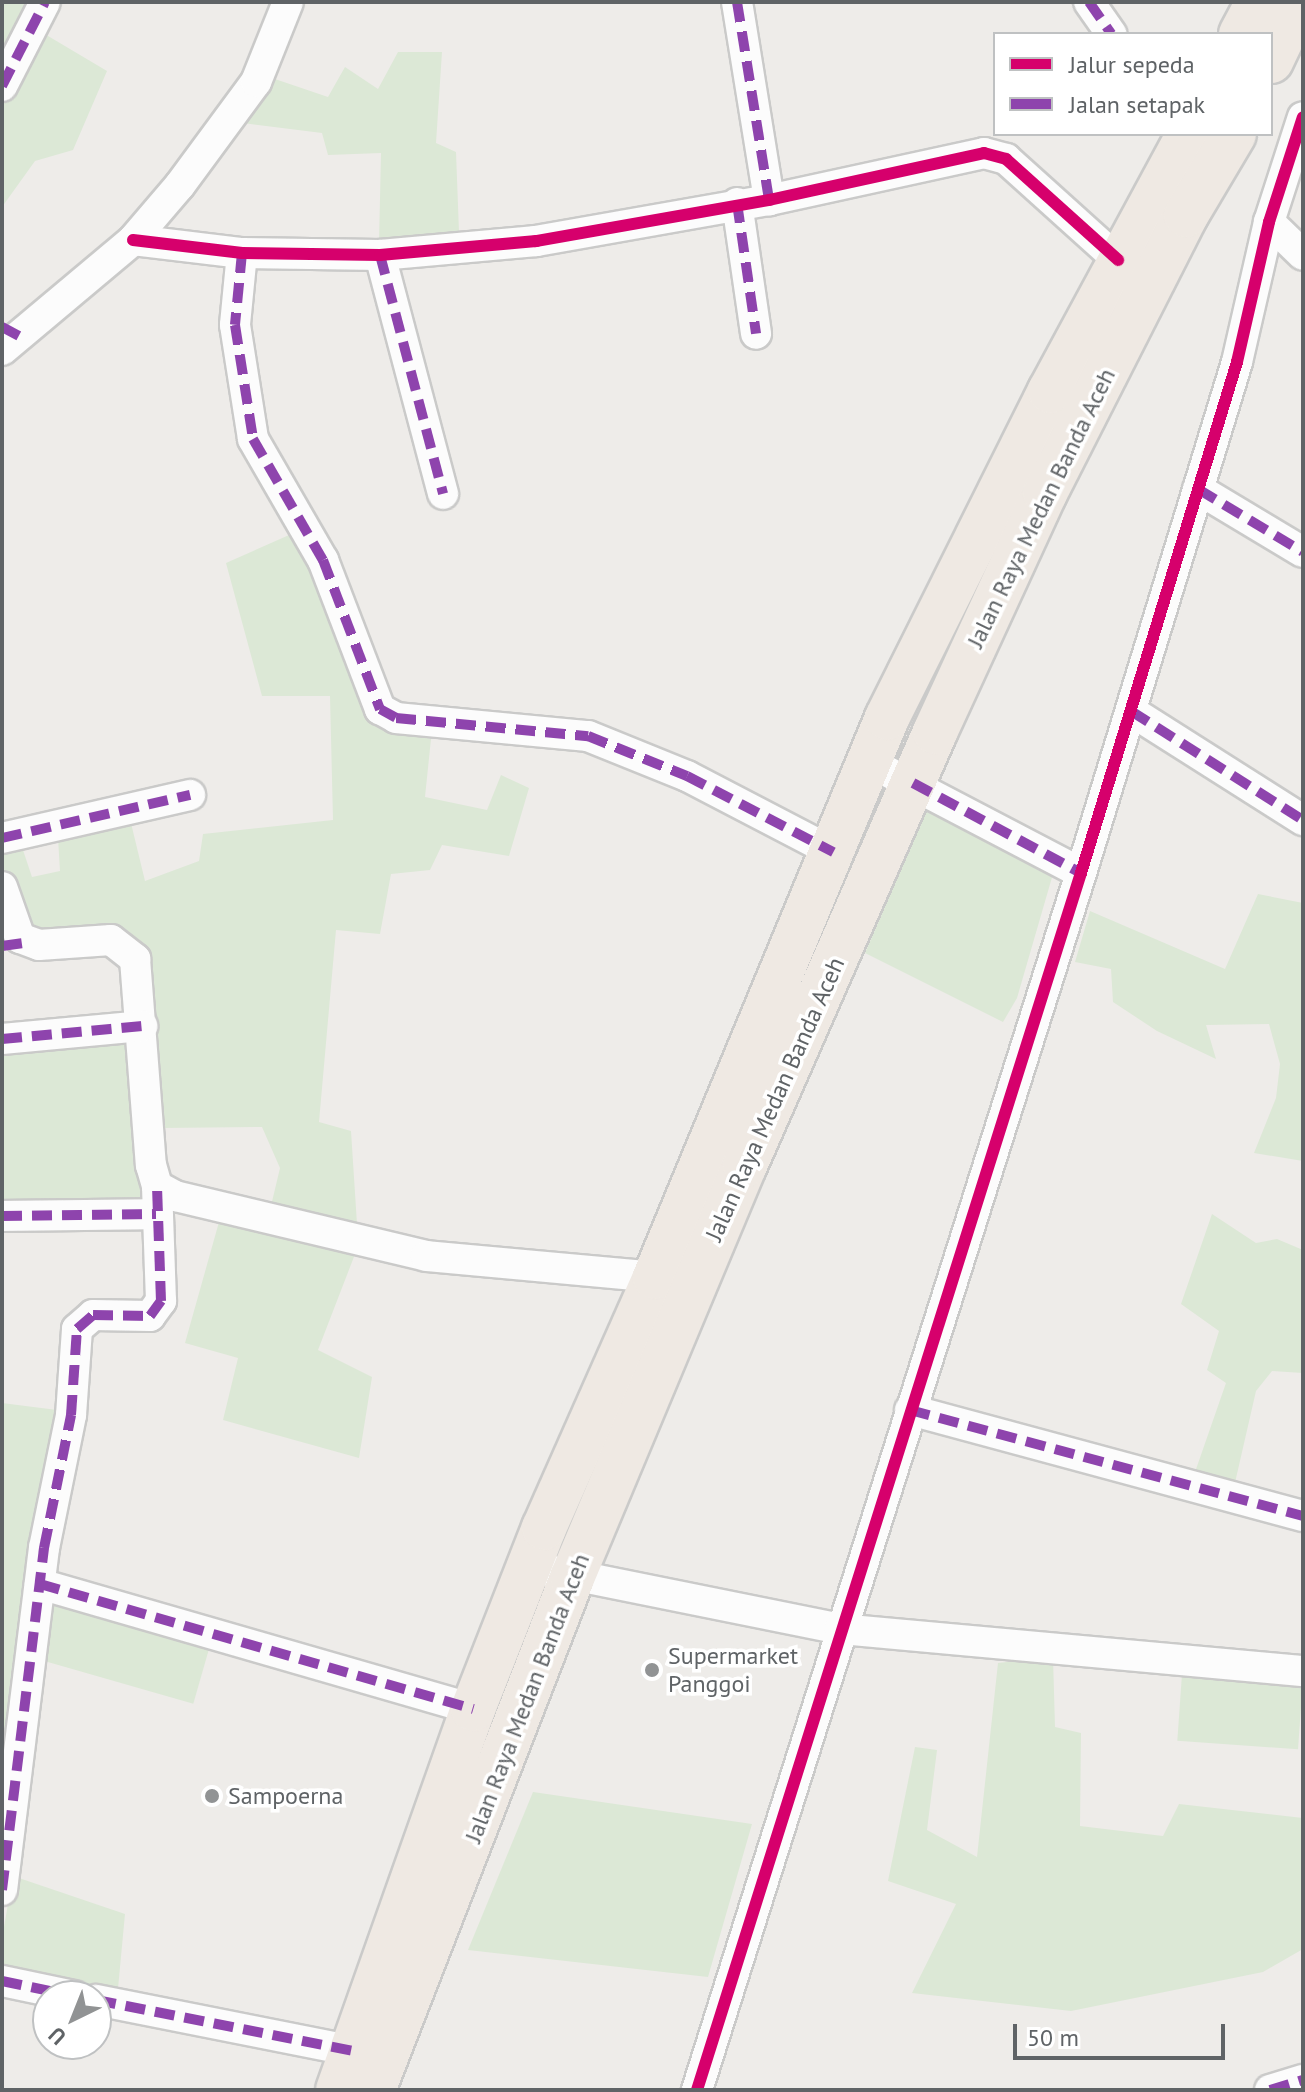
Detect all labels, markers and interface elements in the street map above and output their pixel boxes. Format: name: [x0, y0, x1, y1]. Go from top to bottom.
legend: [993, 32, 1273, 136]
text: Jalur sepeda: [1069, 49, 1195, 80]
text: Jalan setapak: [1069, 89, 1205, 120]
street label: Jalan Raya Medan Banda Aceh: [961, 363, 1121, 653]
street label: Jalan Raya Medan Banda Aceh: [699, 953, 851, 1245]
street label: Jalan Raya Medan Banda Aceh: [458, 1549, 596, 1847]
place label: Supermarket Panggoi: [668, 1642, 798, 1698]
marker: Supermarket Panggoi: [643, 1661, 661, 1679]
place label: Sampoerna: [228, 1782, 343, 1810]
marker: Sampoerna: [203, 1787, 221, 1805]
north arrow: [32, 1980, 112, 2060]
scale bar: [1017, 2008, 1229, 2058]
text: U: [42, 2021, 72, 2051]
text: 50 m: [1027, 2022, 1079, 2053]

